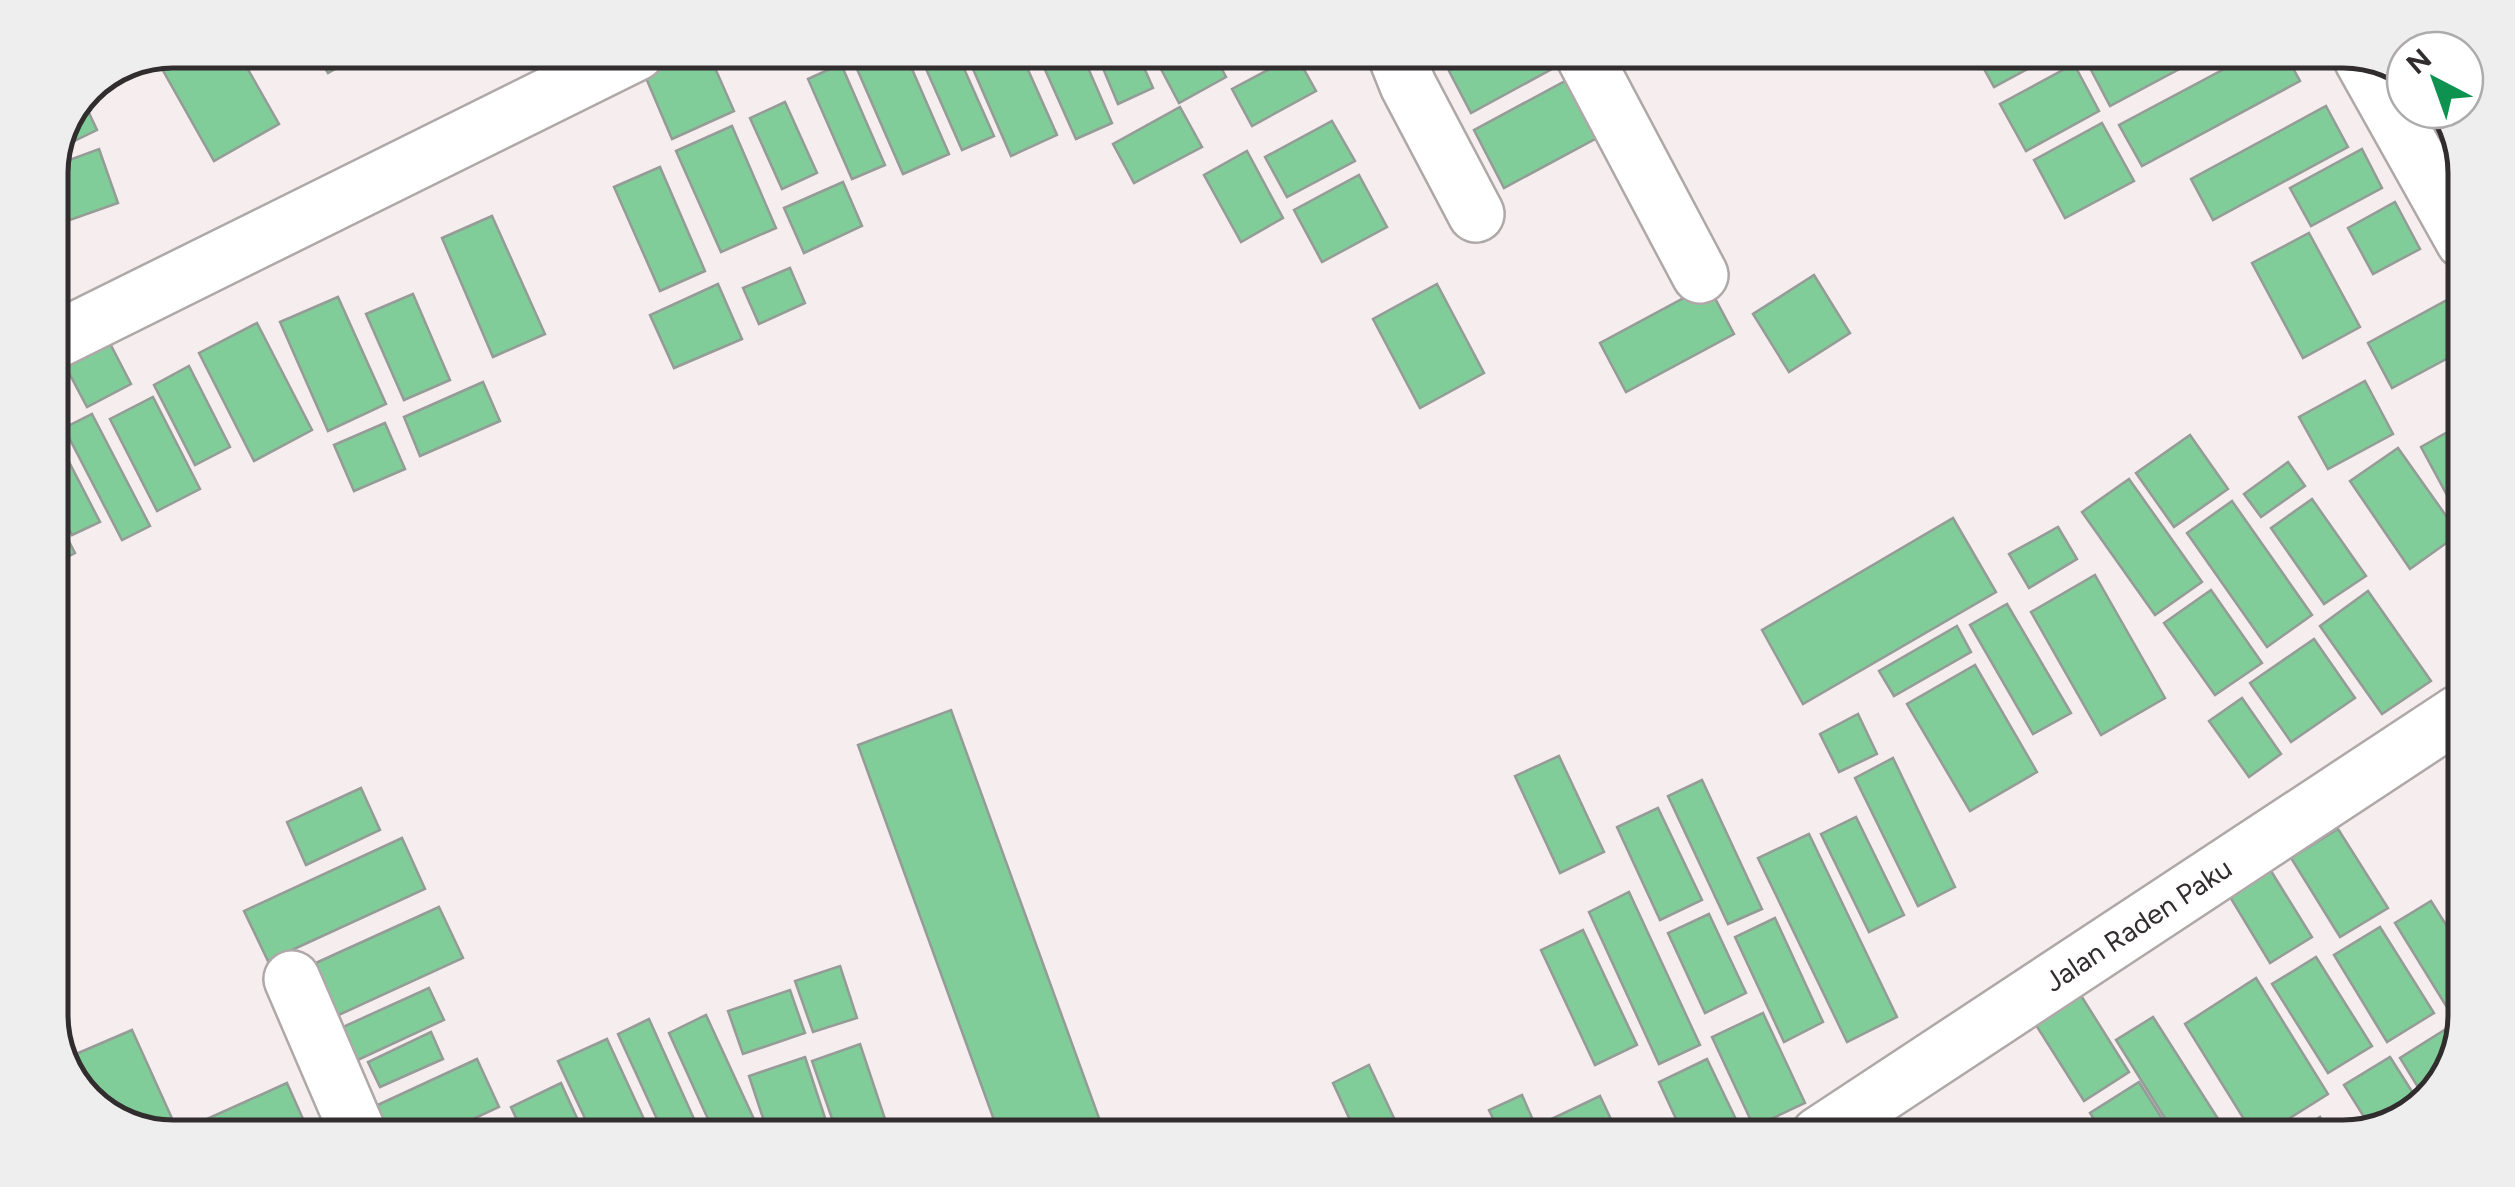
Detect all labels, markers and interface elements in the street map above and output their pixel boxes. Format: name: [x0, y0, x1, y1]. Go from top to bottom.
north arrow: [2385, 30, 2485, 130]
text: N: [2399, 41, 2438, 81]
street label: Jalan Raden Paku: [2038, 851, 2238, 999]

